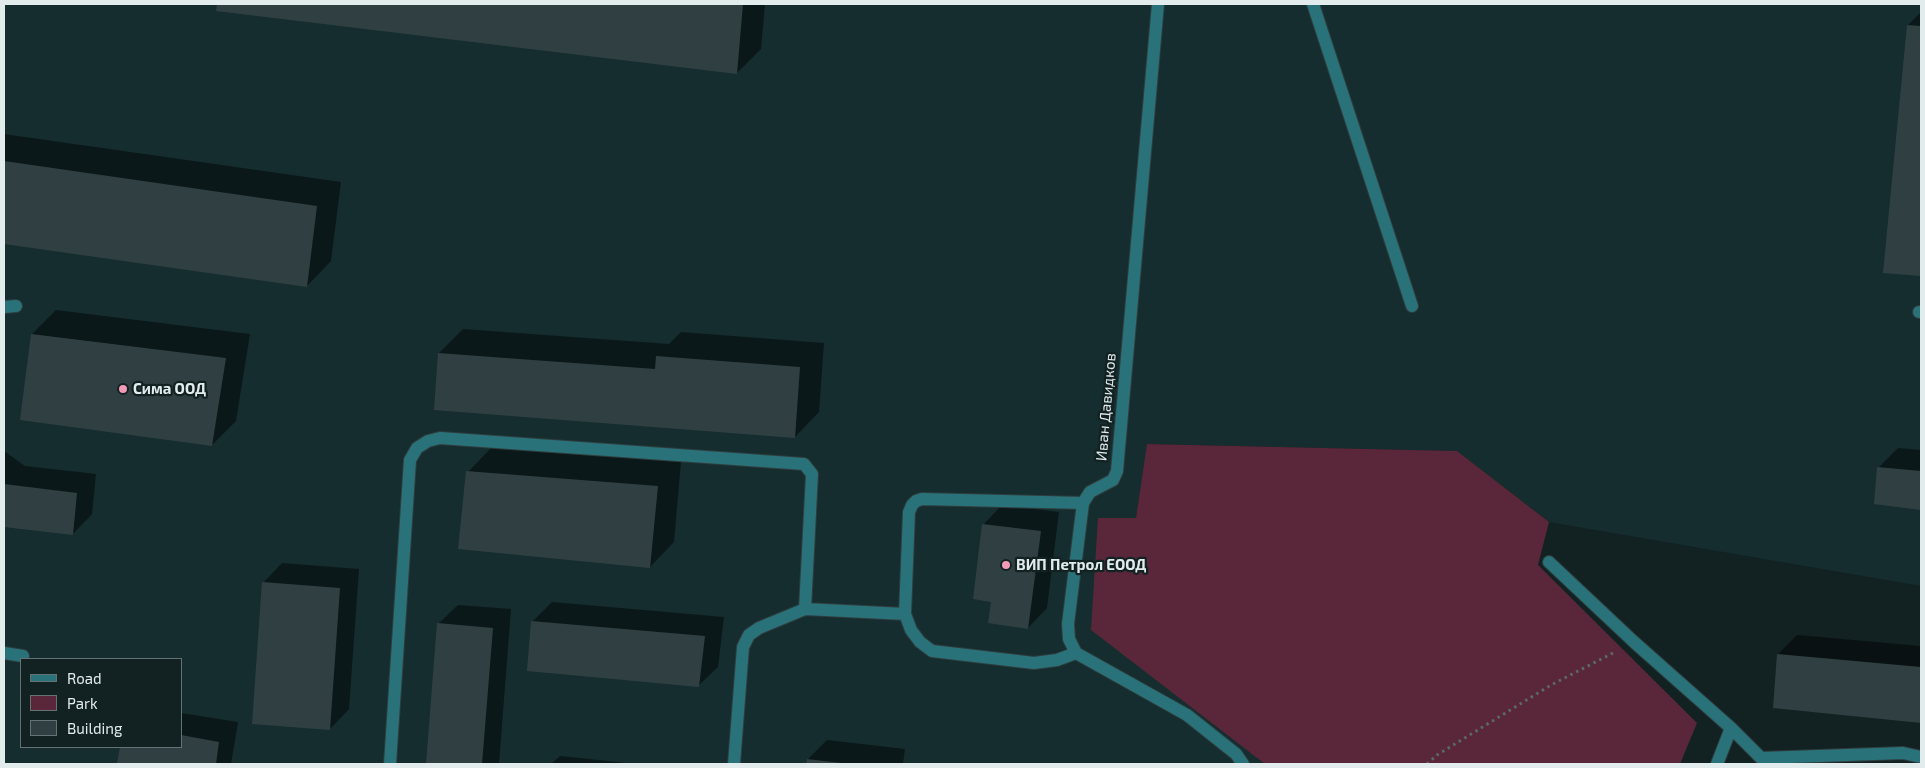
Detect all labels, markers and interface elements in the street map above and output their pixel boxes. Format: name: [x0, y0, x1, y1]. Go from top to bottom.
street label: Иван Давидков: [1092, 352, 1120, 462]
place label: Сима ООД: [133, 380, 206, 398]
marker: Сима ООД: [117, 383, 129, 395]
place label: ВИП Петрол ЕООД: [1016, 556, 1146, 574]
marker: ВИП Петрол ЕООД: [1000, 559, 1012, 571]
legend: [20, 658, 182, 748]
text: Road: [67, 669, 102, 687]
text: Park: [67, 694, 98, 712]
text: Building: [67, 719, 122, 737]

